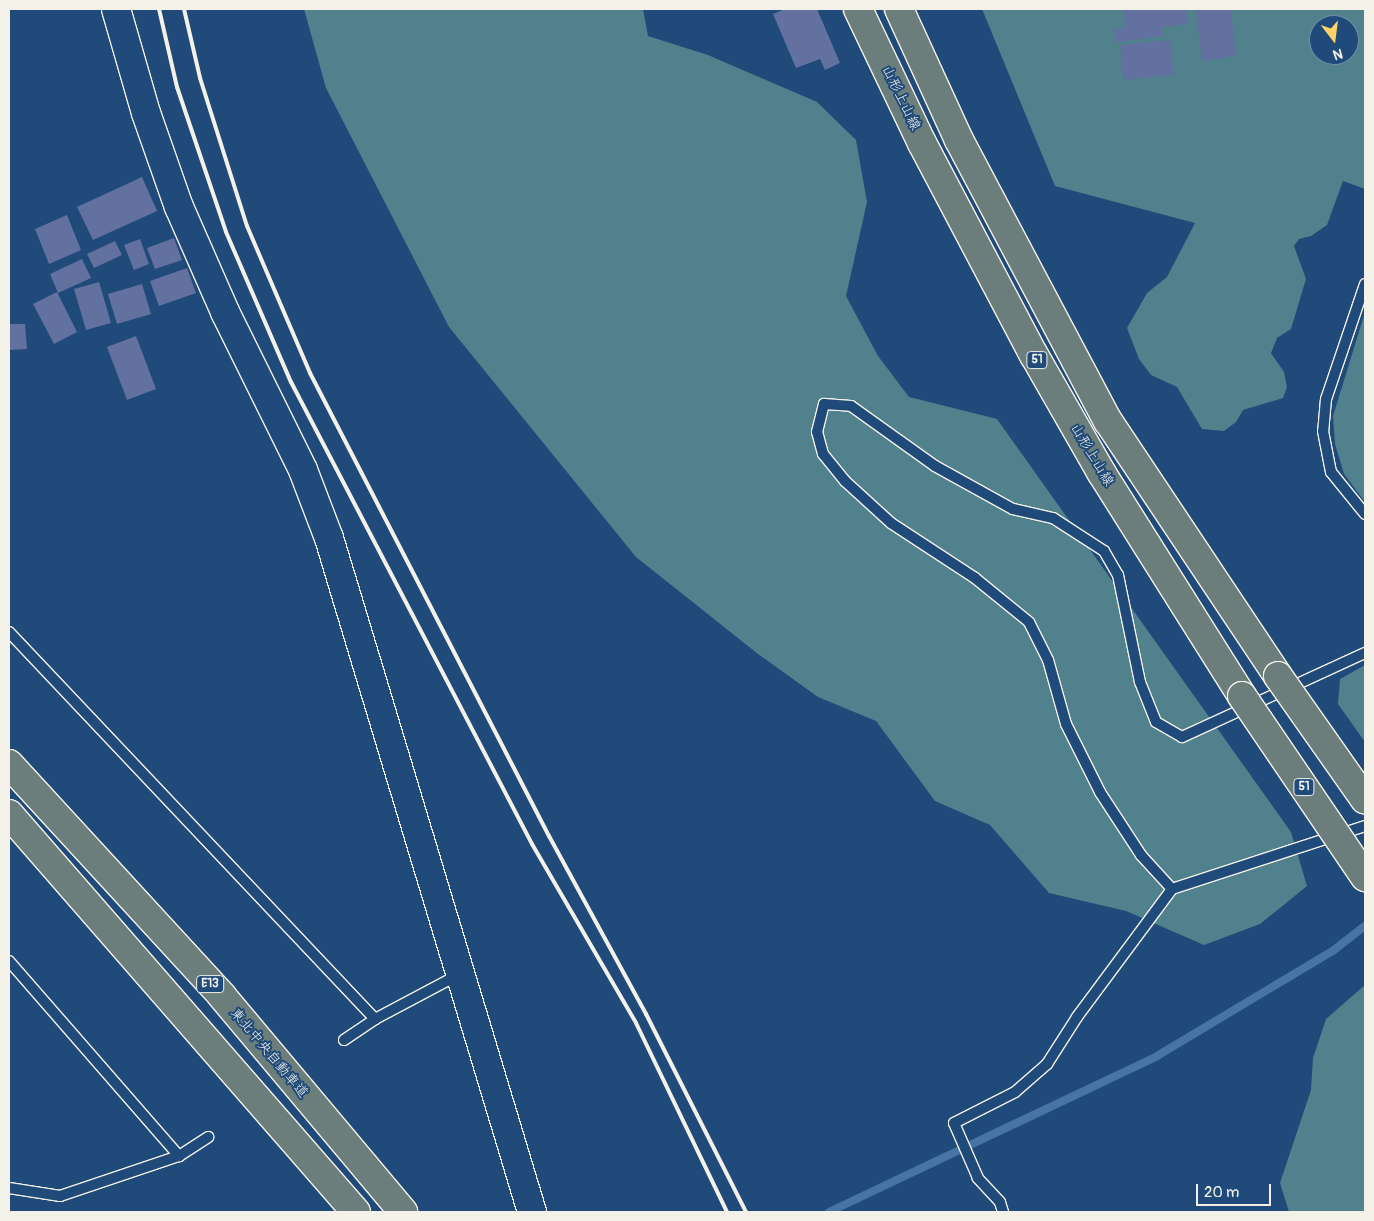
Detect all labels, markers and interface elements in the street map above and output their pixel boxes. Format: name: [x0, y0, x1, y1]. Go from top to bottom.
north arrow: [1309, 15, 1359, 65]
text: N: [1331, 45, 1345, 63]
street label: 山形上山線: [878, 63, 924, 133]
road number: 51: [1026, 350, 1048, 370]
street label: 山形上山線: [1067, 421, 1117, 489]
road number: 51: [1293, 778, 1315, 796]
road number: E13: [195, 974, 225, 994]
street label: 東北中央自動車道: [227, 1005, 311, 1101]
scale bar: [1199, 1174, 1274, 1206]
text: 20 m: [1204, 1183, 1239, 1202]

